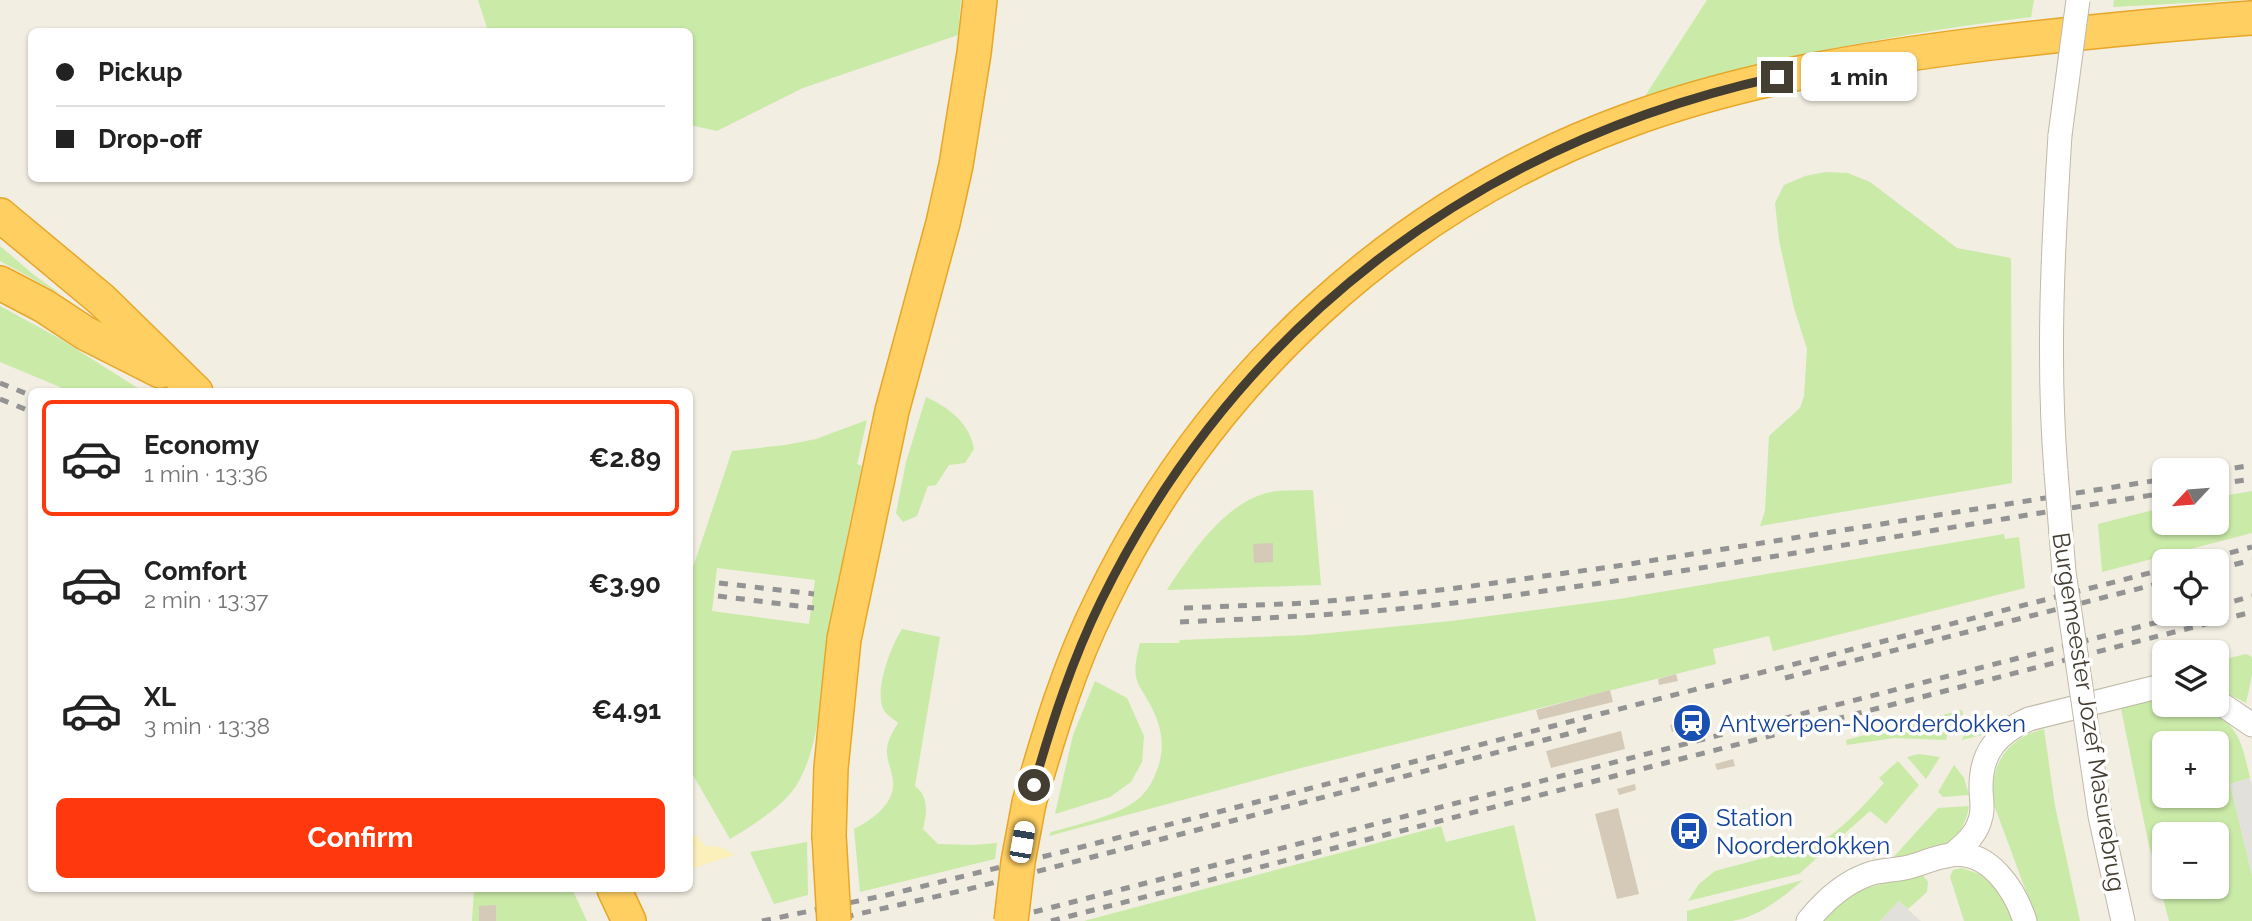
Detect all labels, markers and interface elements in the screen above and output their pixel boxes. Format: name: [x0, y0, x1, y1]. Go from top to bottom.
callout: 1 min: [1802, 52, 1917, 102]
text: Pickup: [98, 57, 183, 87]
route end: [1761, 61, 1793, 93]
text: 1 min: [1830, 63, 1888, 90]
text: Drop-off: [98, 124, 202, 154]
icon: car: [60, 427, 123, 490]
text: Economy: [144, 430, 259, 460]
text: €2.89: [589, 443, 661, 473]
north arrow: [2152, 458, 2230, 536]
map controls: [2152, 458, 2229, 899]
text: 1 min · 13:36: [144, 460, 268, 487]
street label: Burgemeester Jozef Masurebrug: [2046, 530, 2132, 894]
button: locate: [2152, 549, 2229, 626]
icon: car: [60, 553, 123, 616]
text: Comfort: [144, 556, 247, 586]
text: €3.90: [589, 569, 661, 599]
text: 2 min · 13:37: [144, 586, 268, 613]
button: layers: [2152, 640, 2229, 717]
icon: car: [60, 679, 123, 742]
text: XL: [144, 682, 176, 712]
text: €4.91: [591, 695, 661, 725]
station icon: Antwerpen-Noorderdokken: [1671, 702, 1713, 744]
place label: Antwerpen-Noorderdokken: [1719, 709, 2026, 738]
text: 3 min · 13:38: [144, 712, 270, 739]
button: +: [2152, 731, 2229, 808]
route start: [1018, 769, 1050, 801]
button: Confirm: [56, 798, 665, 878]
place label: Station Noorderdokken: [1716, 803, 1890, 860]
bus stop icon: Station Noorderdokken: [1668, 810, 1710, 852]
car: [1009, 819, 1036, 865]
button: −: [2152, 822, 2229, 899]

